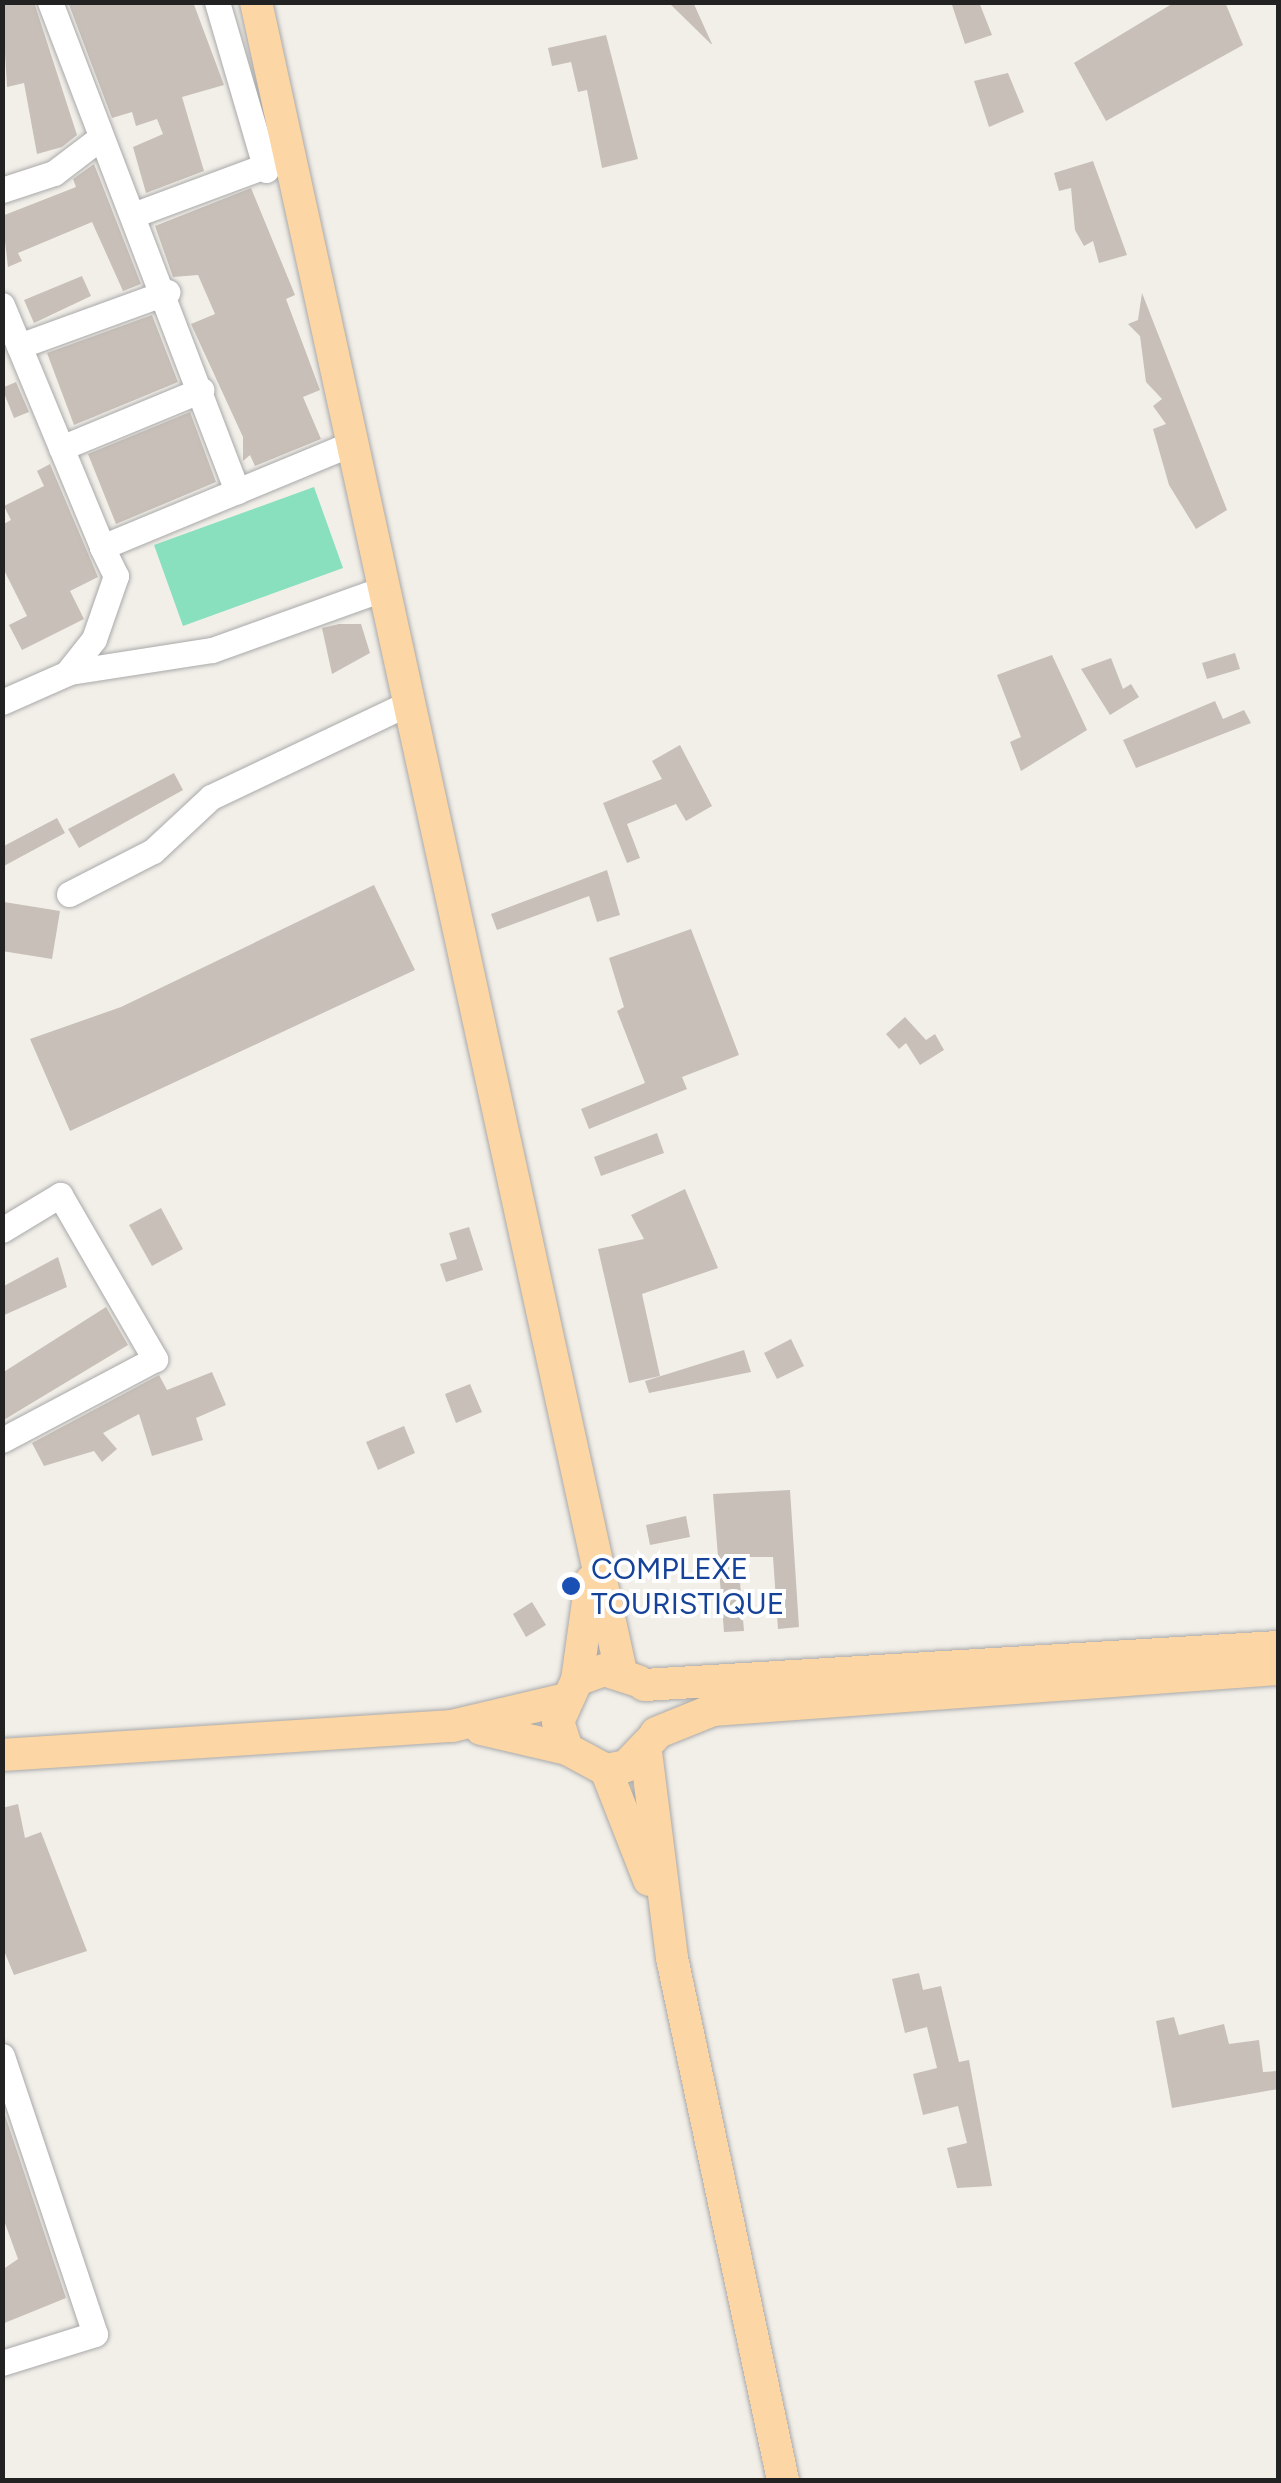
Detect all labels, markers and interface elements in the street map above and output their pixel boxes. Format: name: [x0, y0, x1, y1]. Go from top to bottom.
place label: COMPLEXE TOURISTIQUE: [591, 1551, 784, 1622]
marker: COMPLEXE TOURISTIQUE: [560, 1575, 582, 1597]

